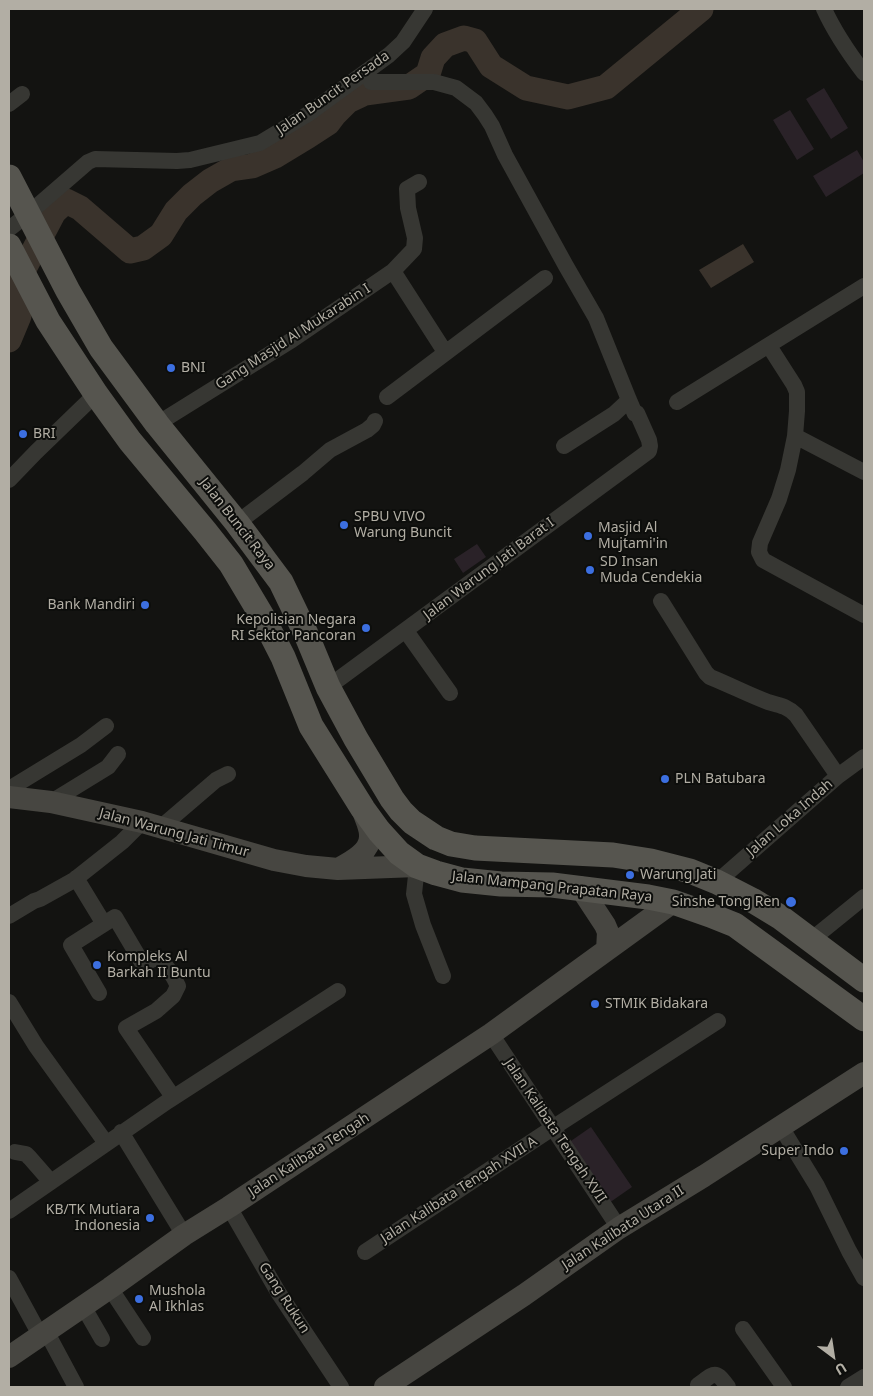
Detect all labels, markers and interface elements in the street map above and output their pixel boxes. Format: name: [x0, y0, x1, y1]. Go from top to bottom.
street label: Jalan Buncit Persada: [273, 48, 393, 138]
street label: Gang Masjid Al Mukarabin I: [212, 281, 374, 393]
place label: BNI: [181, 360, 205, 376]
marker: BNI: [165, 362, 177, 374]
place label: BRI: [33, 426, 56, 442]
marker: BRI: [17, 428, 29, 440]
street label: Jalan Buncit Raya: [196, 475, 278, 573]
place label: SPBU VIVO Warung Buncit: [354, 509, 452, 542]
street label: Jalan Warung Jati Barat I: [420, 514, 558, 624]
marker: SPBU VIVO Warung Buncit: [338, 519, 350, 531]
place label: Masjid Al Mujtami'in: [598, 520, 668, 552]
marker: Masjid Al Mujtami'in: [582, 530, 594, 542]
place label: SD Insan Muda Cendekia: [600, 554, 702, 586]
marker: SD Insan Muda Cendekia: [584, 564, 596, 576]
place label: Bank Mandiri: [47, 597, 135, 613]
marker: Bank Mandiri: [139, 599, 151, 611]
place label: Kepolisian Negara RI Sektor Pancoran: [231, 612, 356, 644]
marker: Kepolisian Negara RI Sektor Pancoran: [360, 622, 372, 634]
place label: PLN Batubara: [675, 771, 766, 787]
marker: PLN Batubara: [659, 773, 671, 785]
street label: Jalan Loka Indah: [743, 776, 837, 860]
street label: Jalan Warung Jati Timur: [97, 805, 251, 861]
place label: Warung Jati: [640, 867, 716, 883]
street label: Jalan Mampang Prapatan Raya: [451, 868, 653, 906]
marker: Warung Jati: [624, 869, 636, 881]
place label: Sinshe Tong Ren: [672, 894, 780, 910]
marker: Sinshe Tong Ren: [784, 895, 798, 909]
place label: Kompleks Al Barkah II Buntu: [107, 949, 211, 982]
marker: Kompleks Al Barkah II Buntu: [91, 959, 103, 971]
place label: STMIK Bidakara: [605, 996, 708, 1012]
marker: STMIK Bidakara: [589, 998, 601, 1010]
street label: Jalan Kalibata Tengah XVII: [500, 1056, 610, 1206]
street label: Jalan Kalibata Tengah: [245, 1110, 373, 1200]
street label: Jalan Kalibata Tengah XVII A: [378, 1133, 540, 1247]
place label: Super Indo: [761, 1143, 834, 1159]
marker: Super Indo: [838, 1145, 850, 1157]
street label: Jalan Kalibata Utara II: [559, 1182, 687, 1274]
place label: KB/TK Mutiara Indonesia: [46, 1202, 140, 1234]
marker: KB/TK Mutiara Indonesia: [144, 1212, 156, 1224]
street label: Gang Rukun: [255, 1259, 313, 1337]
place label: Mushola Al Ikhlas: [149, 1283, 206, 1315]
marker: Mushola Al Ikhlas: [133, 1293, 145, 1305]
north arrow: [808, 1331, 858, 1381]
text: U: [832, 1358, 850, 1380]

